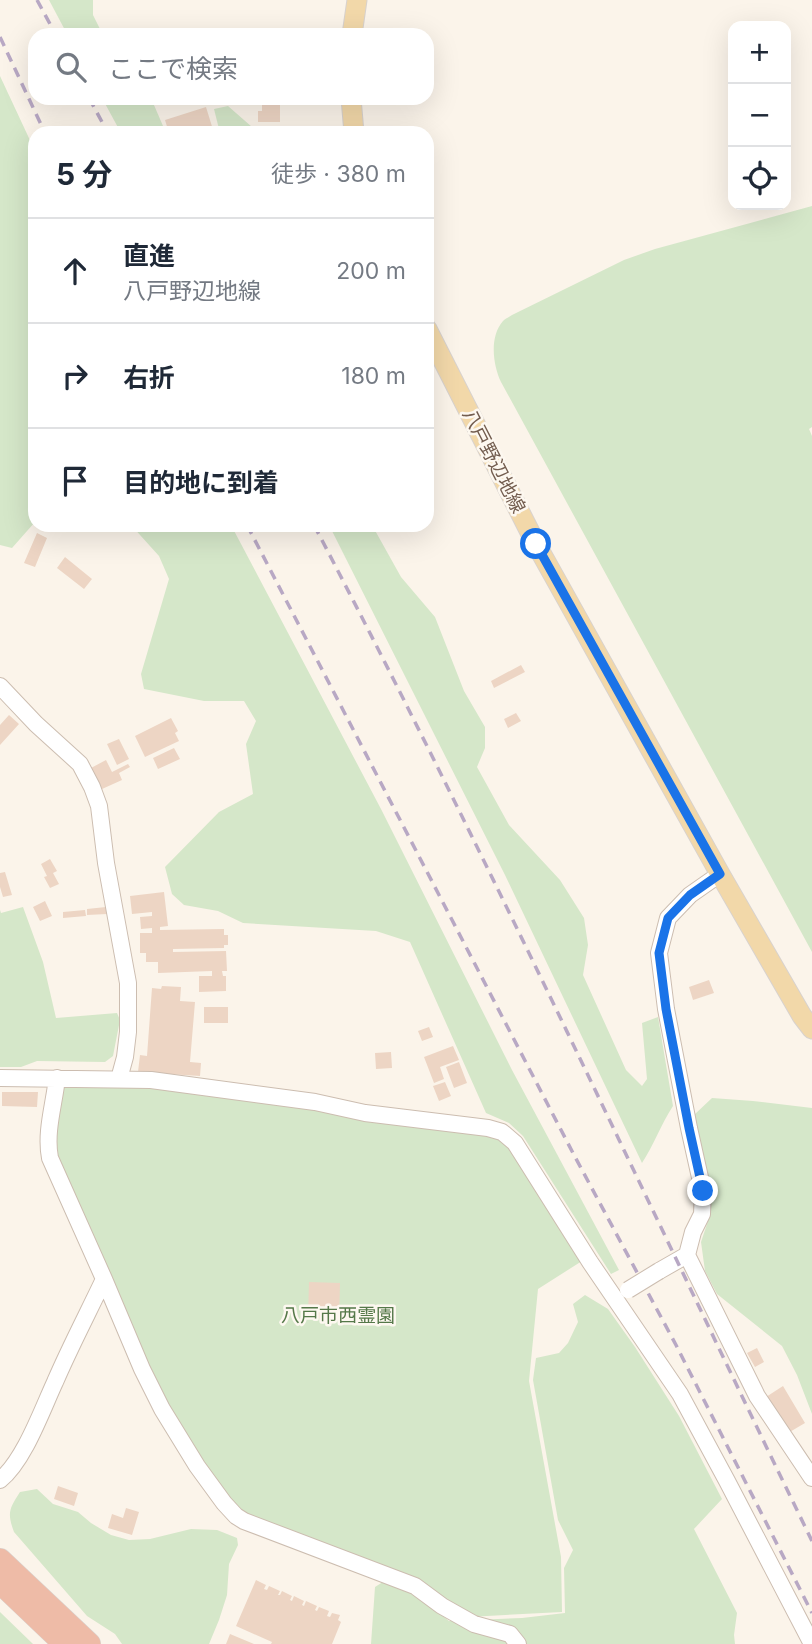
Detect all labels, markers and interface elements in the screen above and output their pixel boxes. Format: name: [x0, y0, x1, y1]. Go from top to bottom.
map controls: [728, 21, 791, 210]
button: +: [728, 21, 791, 84]
search box: [28, 28, 434, 105]
icon: search: [52, 48, 90, 86]
text: ここで検索: [108, 53, 238, 84]
button: −: [728, 84, 791, 147]
button: locate: [728, 147, 791, 210]
text: 5 分: [56, 156, 112, 192]
text: 徒歩 · 380 m: [271, 160, 406, 188]
text: 直進: [123, 240, 175, 271]
icon: ahead: [56, 252, 94, 290]
text: 200 m: [336, 257, 406, 285]
text: 八戸野辺地線: [123, 277, 261, 305]
icon: right: [56, 357, 94, 395]
text: 右折: [123, 362, 175, 393]
text: 180 m: [341, 362, 406, 390]
street label: 八戸野辺地線: [458, 405, 530, 517]
icon: arrive: [56, 462, 94, 500]
text: 目的地に到着: [123, 467, 279, 498]
route start: [520, 528, 551, 559]
route end: [687, 1175, 718, 1206]
park label: 八戸市西霊園: [281, 1304, 395, 1327]

